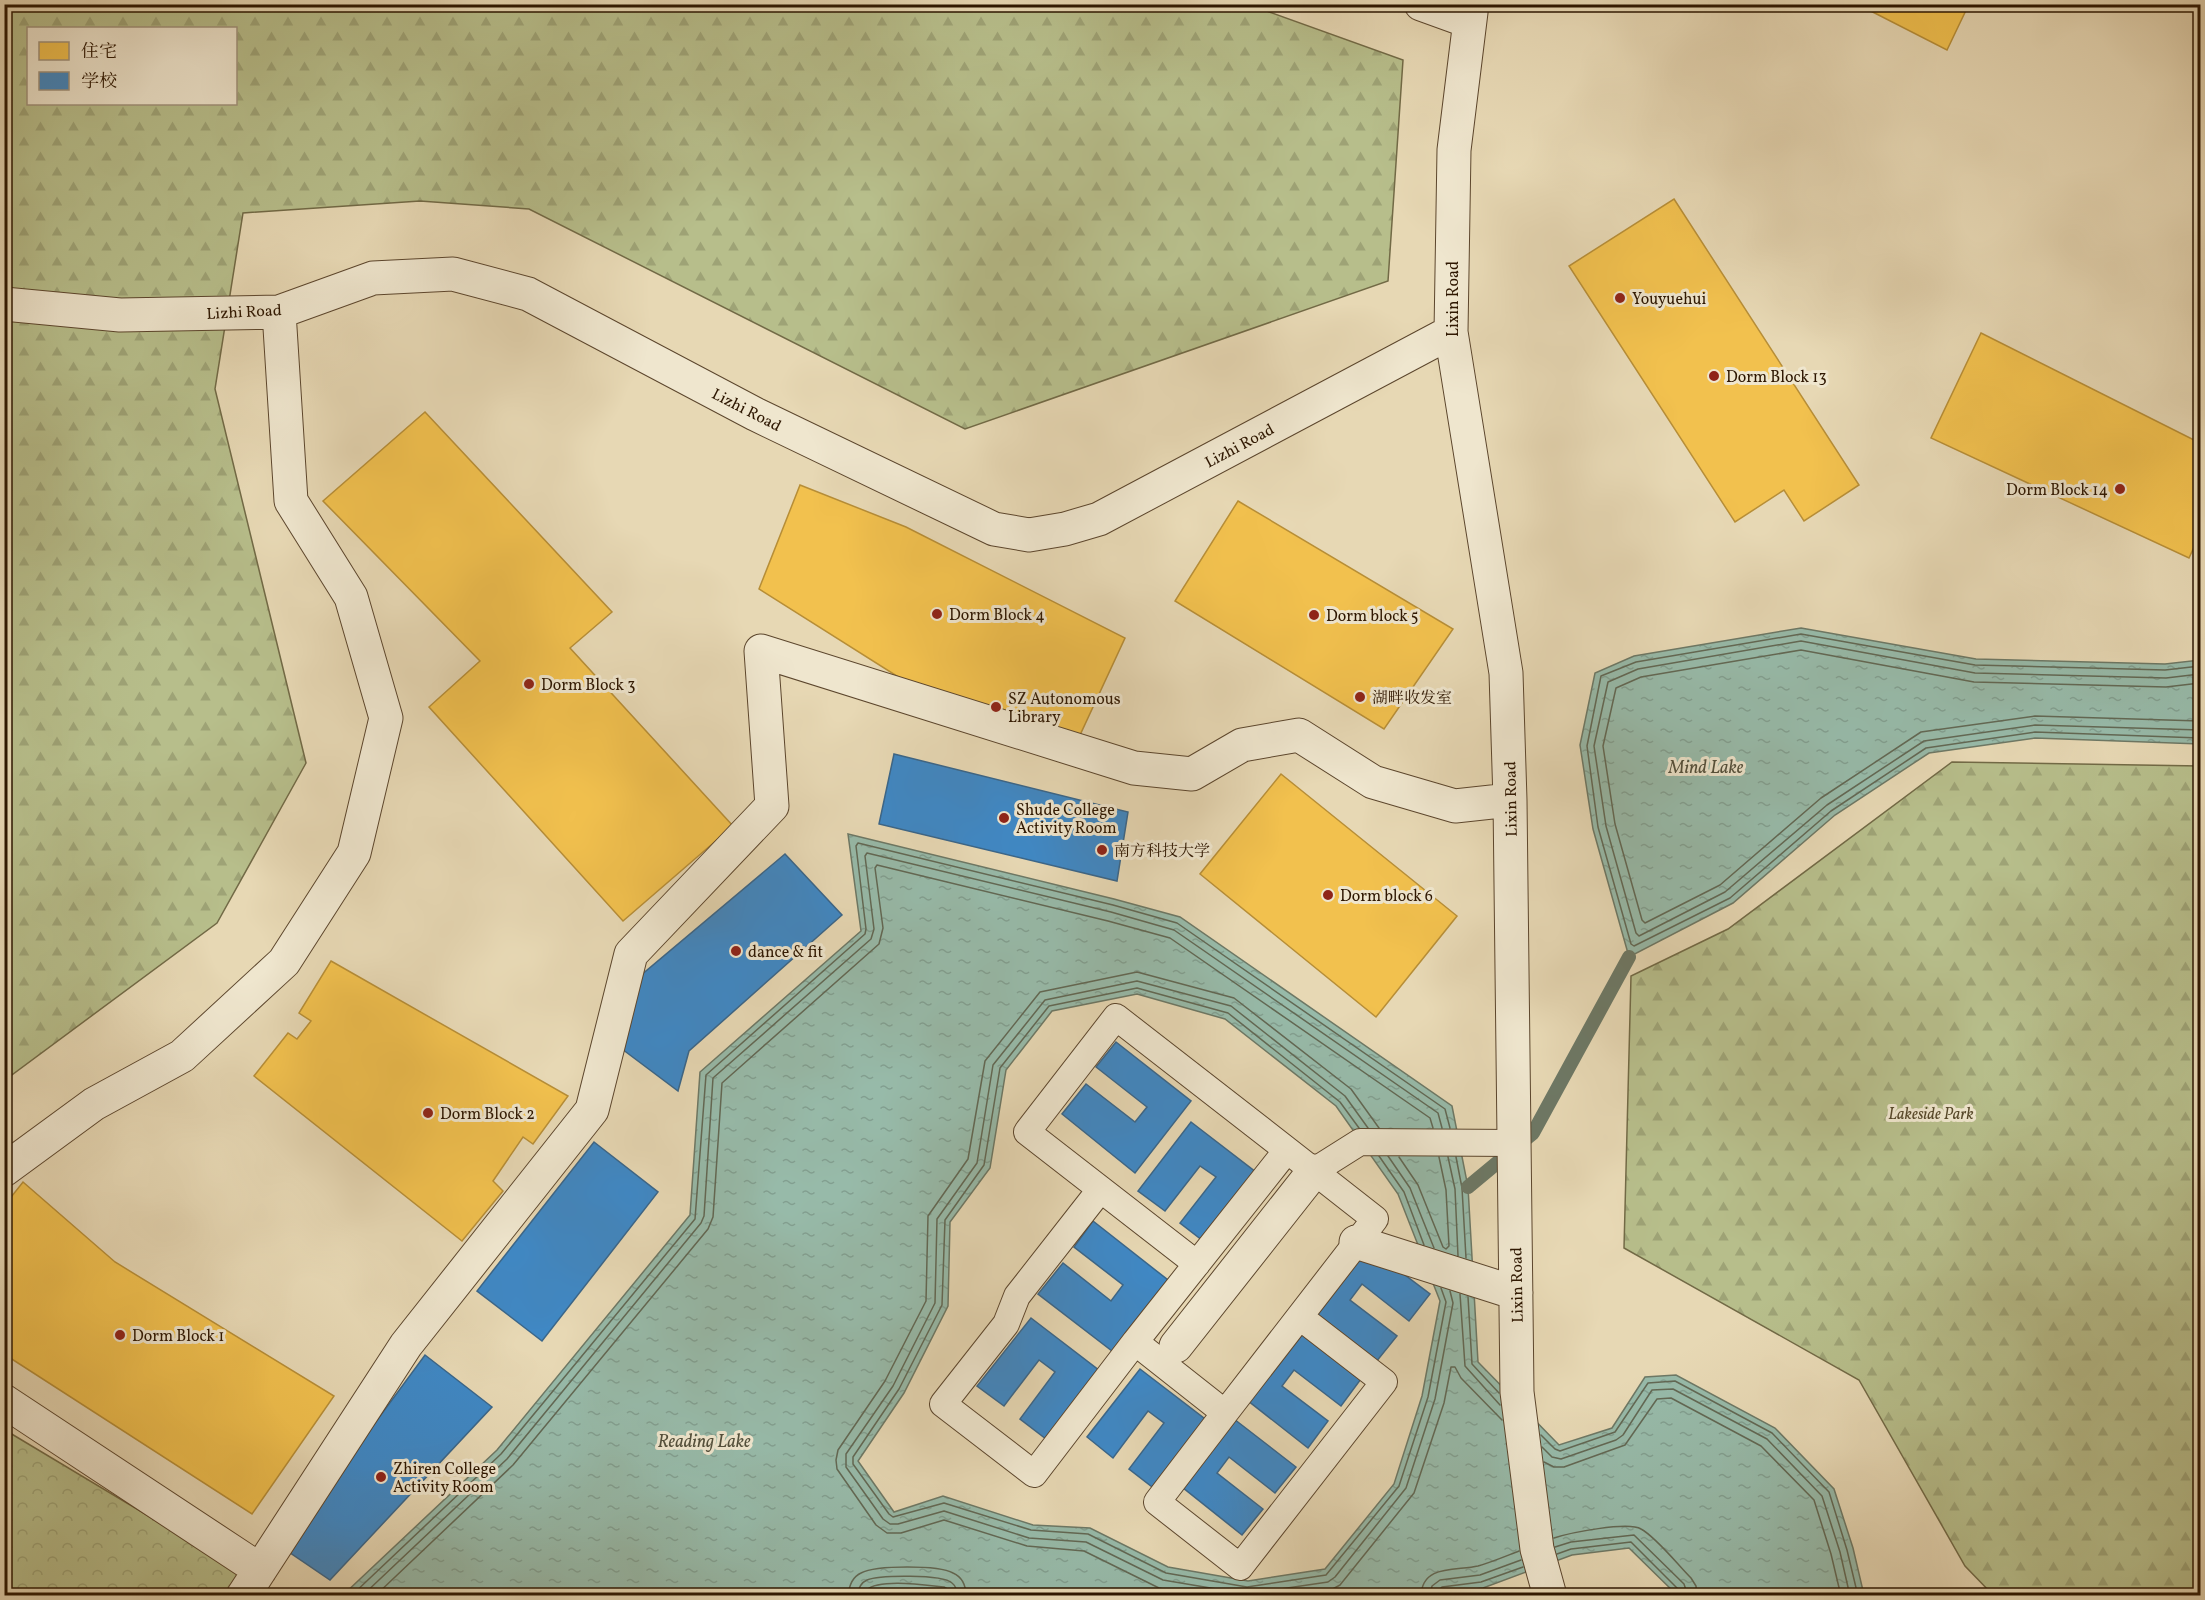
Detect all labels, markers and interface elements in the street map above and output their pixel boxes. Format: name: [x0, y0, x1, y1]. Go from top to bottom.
legend: [27, 27, 237, 105]
text: 住宅: [81, 40, 117, 65]
text: 学校: [81, 70, 117, 95]
street label: Lixin Road: [1443, 261, 1465, 337]
place label: Youyuehui: [1632, 289, 1707, 311]
marker: Youyuehui: [1613, 291, 1627, 305]
street label: Lizhi Road: [206, 300, 282, 326]
place label: Dorm Block 13: [1726, 367, 1827, 389]
marker: Dorm Block 13: [1707, 369, 1721, 383]
street label: Lizhi Road: [707, 384, 785, 438]
street label: Lizhi Road: [1201, 419, 1278, 474]
place label: Dorm Block 14: [2006, 480, 2108, 502]
marker: Dorm Block 14: [2113, 482, 2127, 496]
place label: Dorm Block 4: [949, 605, 1045, 627]
place label: Dorm block 5: [1326, 606, 1419, 628]
marker: Dorm Block 4: [930, 607, 944, 621]
marker: Dorm block 5: [1307, 608, 1321, 622]
place label: Dorm Block 3: [541, 675, 635, 697]
marker: Dorm Block 3: [522, 677, 536, 691]
place label: 湖畔收发室: [1372, 688, 1452, 710]
place label: SZ Autonomous Library: [1008, 689, 1121, 729]
marker: 湖畔收发室: [1353, 690, 1367, 704]
marker: SZ Autonomous Library: [989, 700, 1003, 714]
water label: Mind Lake: [1668, 756, 1744, 781]
street label: Lixin Road: [1500, 761, 1524, 837]
place label: Shude College Activity Room: [1016, 800, 1117, 840]
marker: Shude College Activity Room: [997, 811, 1011, 825]
place label: 南方科技大学: [1114, 841, 1210, 863]
marker: 南方科技大学: [1095, 843, 1109, 857]
place label: Dorm block 6: [1340, 886, 1433, 908]
marker: Dorm block 6: [1321, 888, 1335, 902]
place label: dance & fit: [748, 942, 824, 964]
marker: dance & fit: [729, 944, 743, 958]
place label: Dorm Block 2: [440, 1104, 535, 1126]
park label: Lakeside Park: [1888, 1104, 1974, 1126]
marker: Dorm Block 2: [421, 1106, 435, 1120]
street label: Lixin Road: [1506, 1247, 1530, 1323]
place label: Dorm Block 1: [132, 1326, 224, 1348]
marker: Dorm Block 1: [113, 1328, 127, 1342]
water label: Reading Lake: [657, 1430, 751, 1455]
place label: Zhiren College Activity Room: [393, 1459, 496, 1499]
marker: Zhiren College Activity Room: [374, 1470, 388, 1484]

